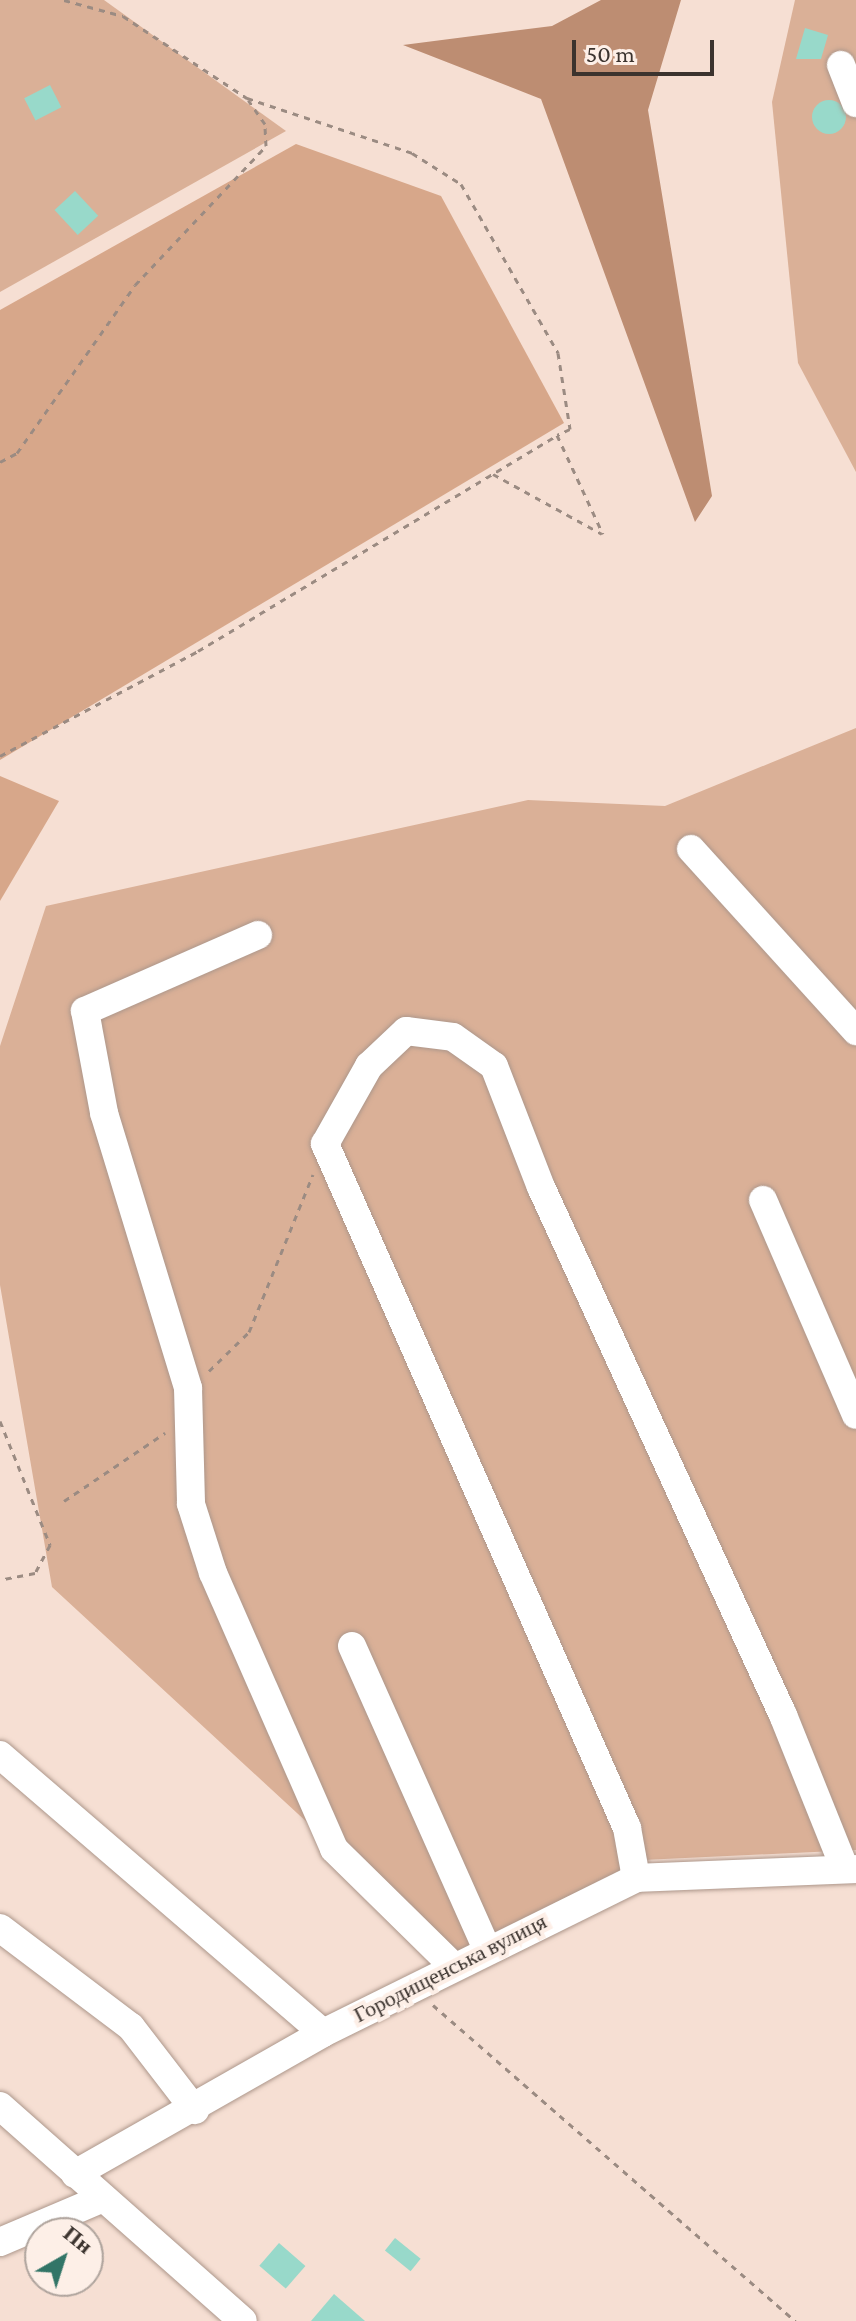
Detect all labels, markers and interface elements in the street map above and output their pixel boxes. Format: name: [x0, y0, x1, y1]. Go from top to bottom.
scale bar: [576, 24, 718, 74]
text: 50 m: [586, 40, 635, 67]
street label: Городищенська вулиця: [349, 1908, 551, 2028]
north arrow: [24, 2217, 104, 2297]
text: Пн: [59, 2220, 98, 2259]

